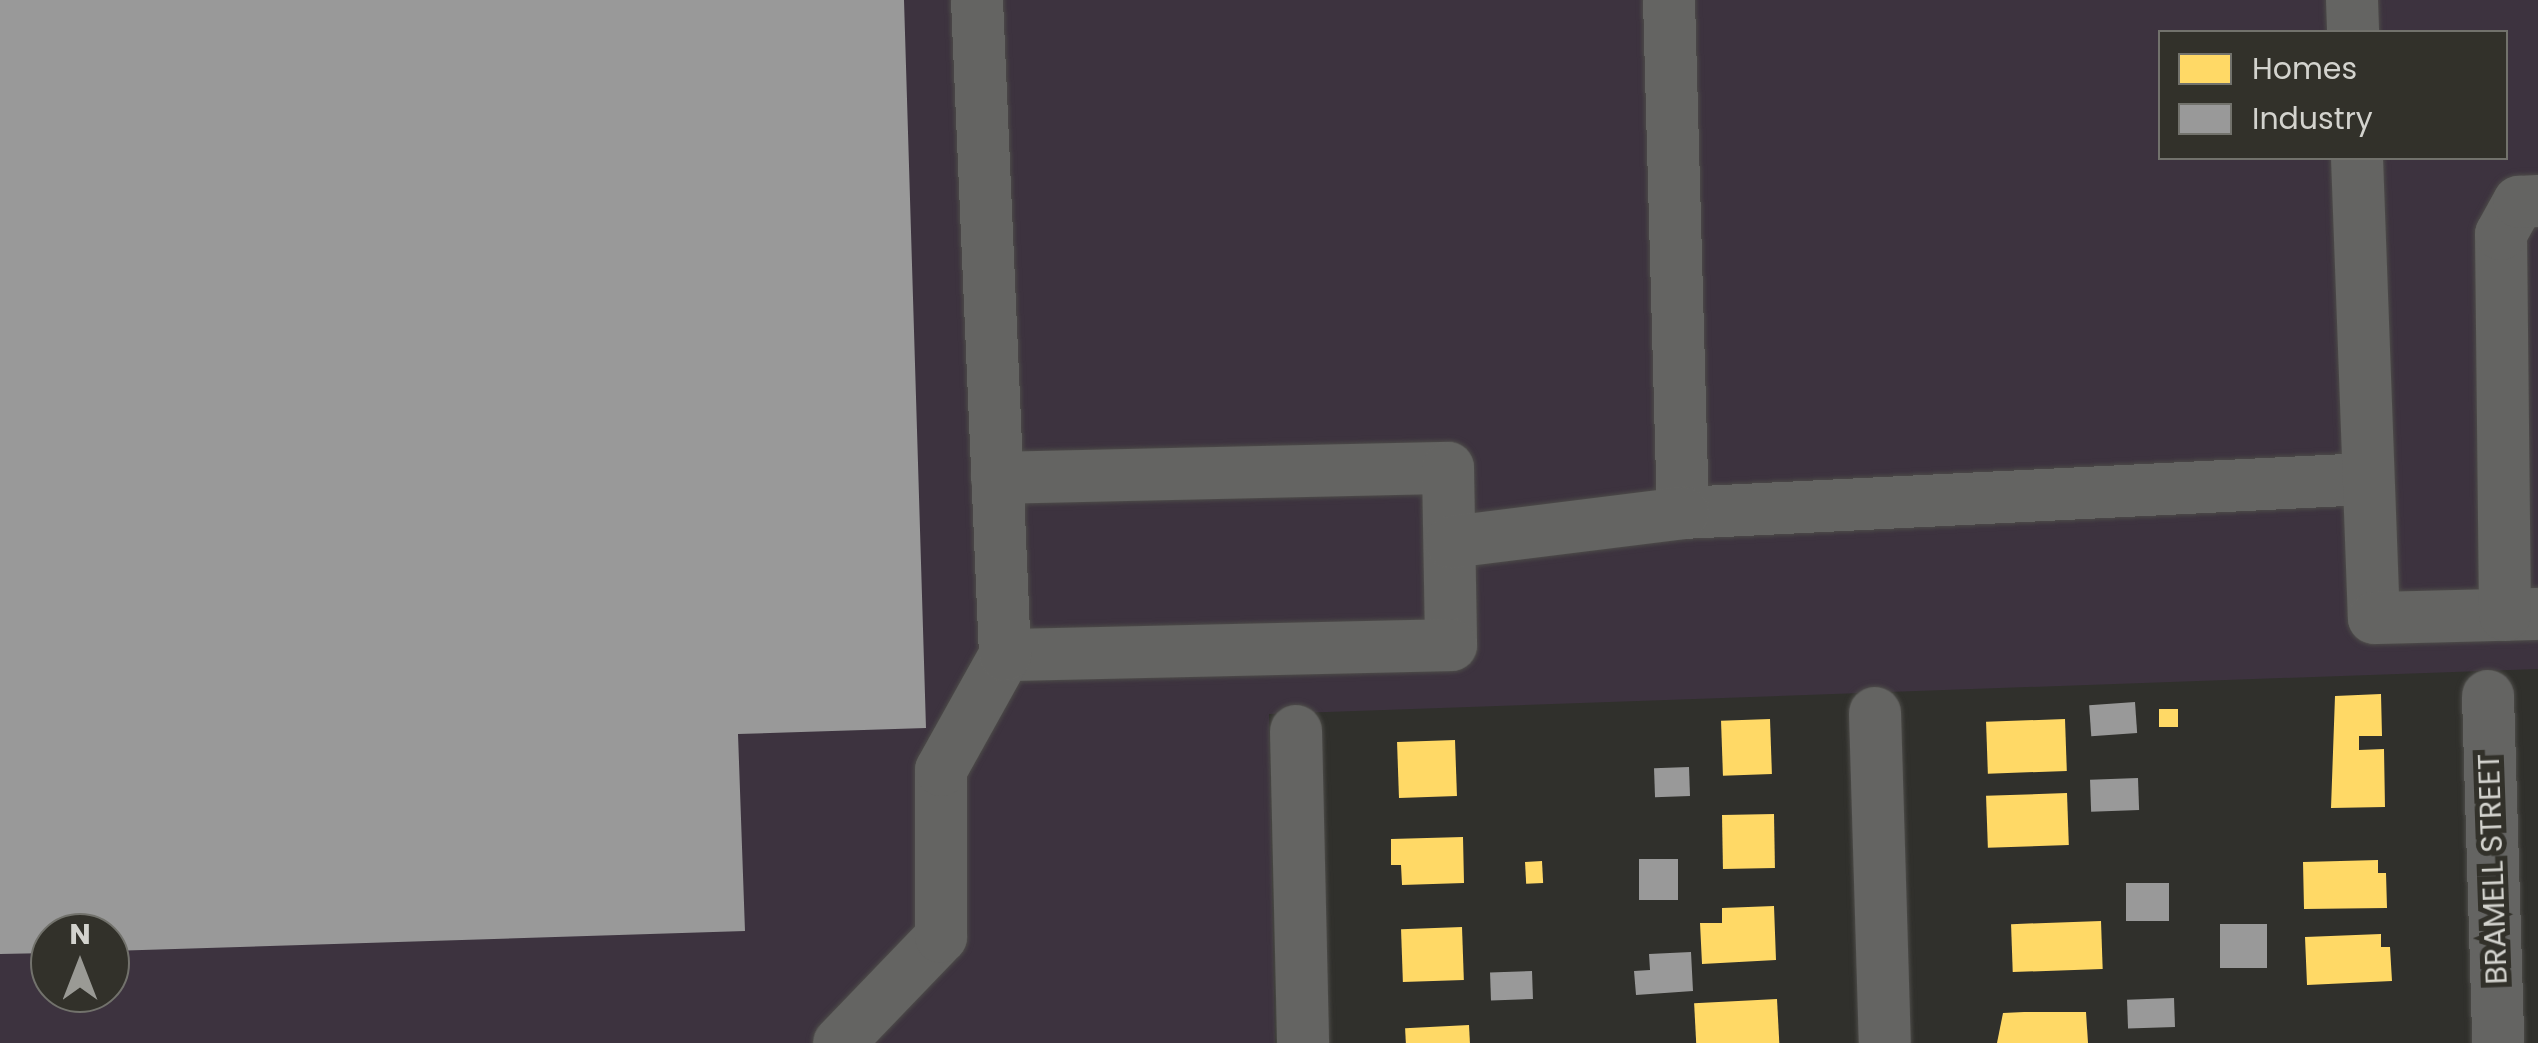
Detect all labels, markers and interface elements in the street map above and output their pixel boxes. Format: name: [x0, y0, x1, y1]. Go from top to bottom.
legend: [2158, 30, 2508, 160]
text: Homes: [2252, 47, 2357, 90]
text: Industry: [2252, 97, 2373, 140]
street label: BRAMELL STREET: [2471, 753, 2515, 985]
north arrow: [30, 913, 130, 1013]
text: N: [69, 915, 91, 954]

